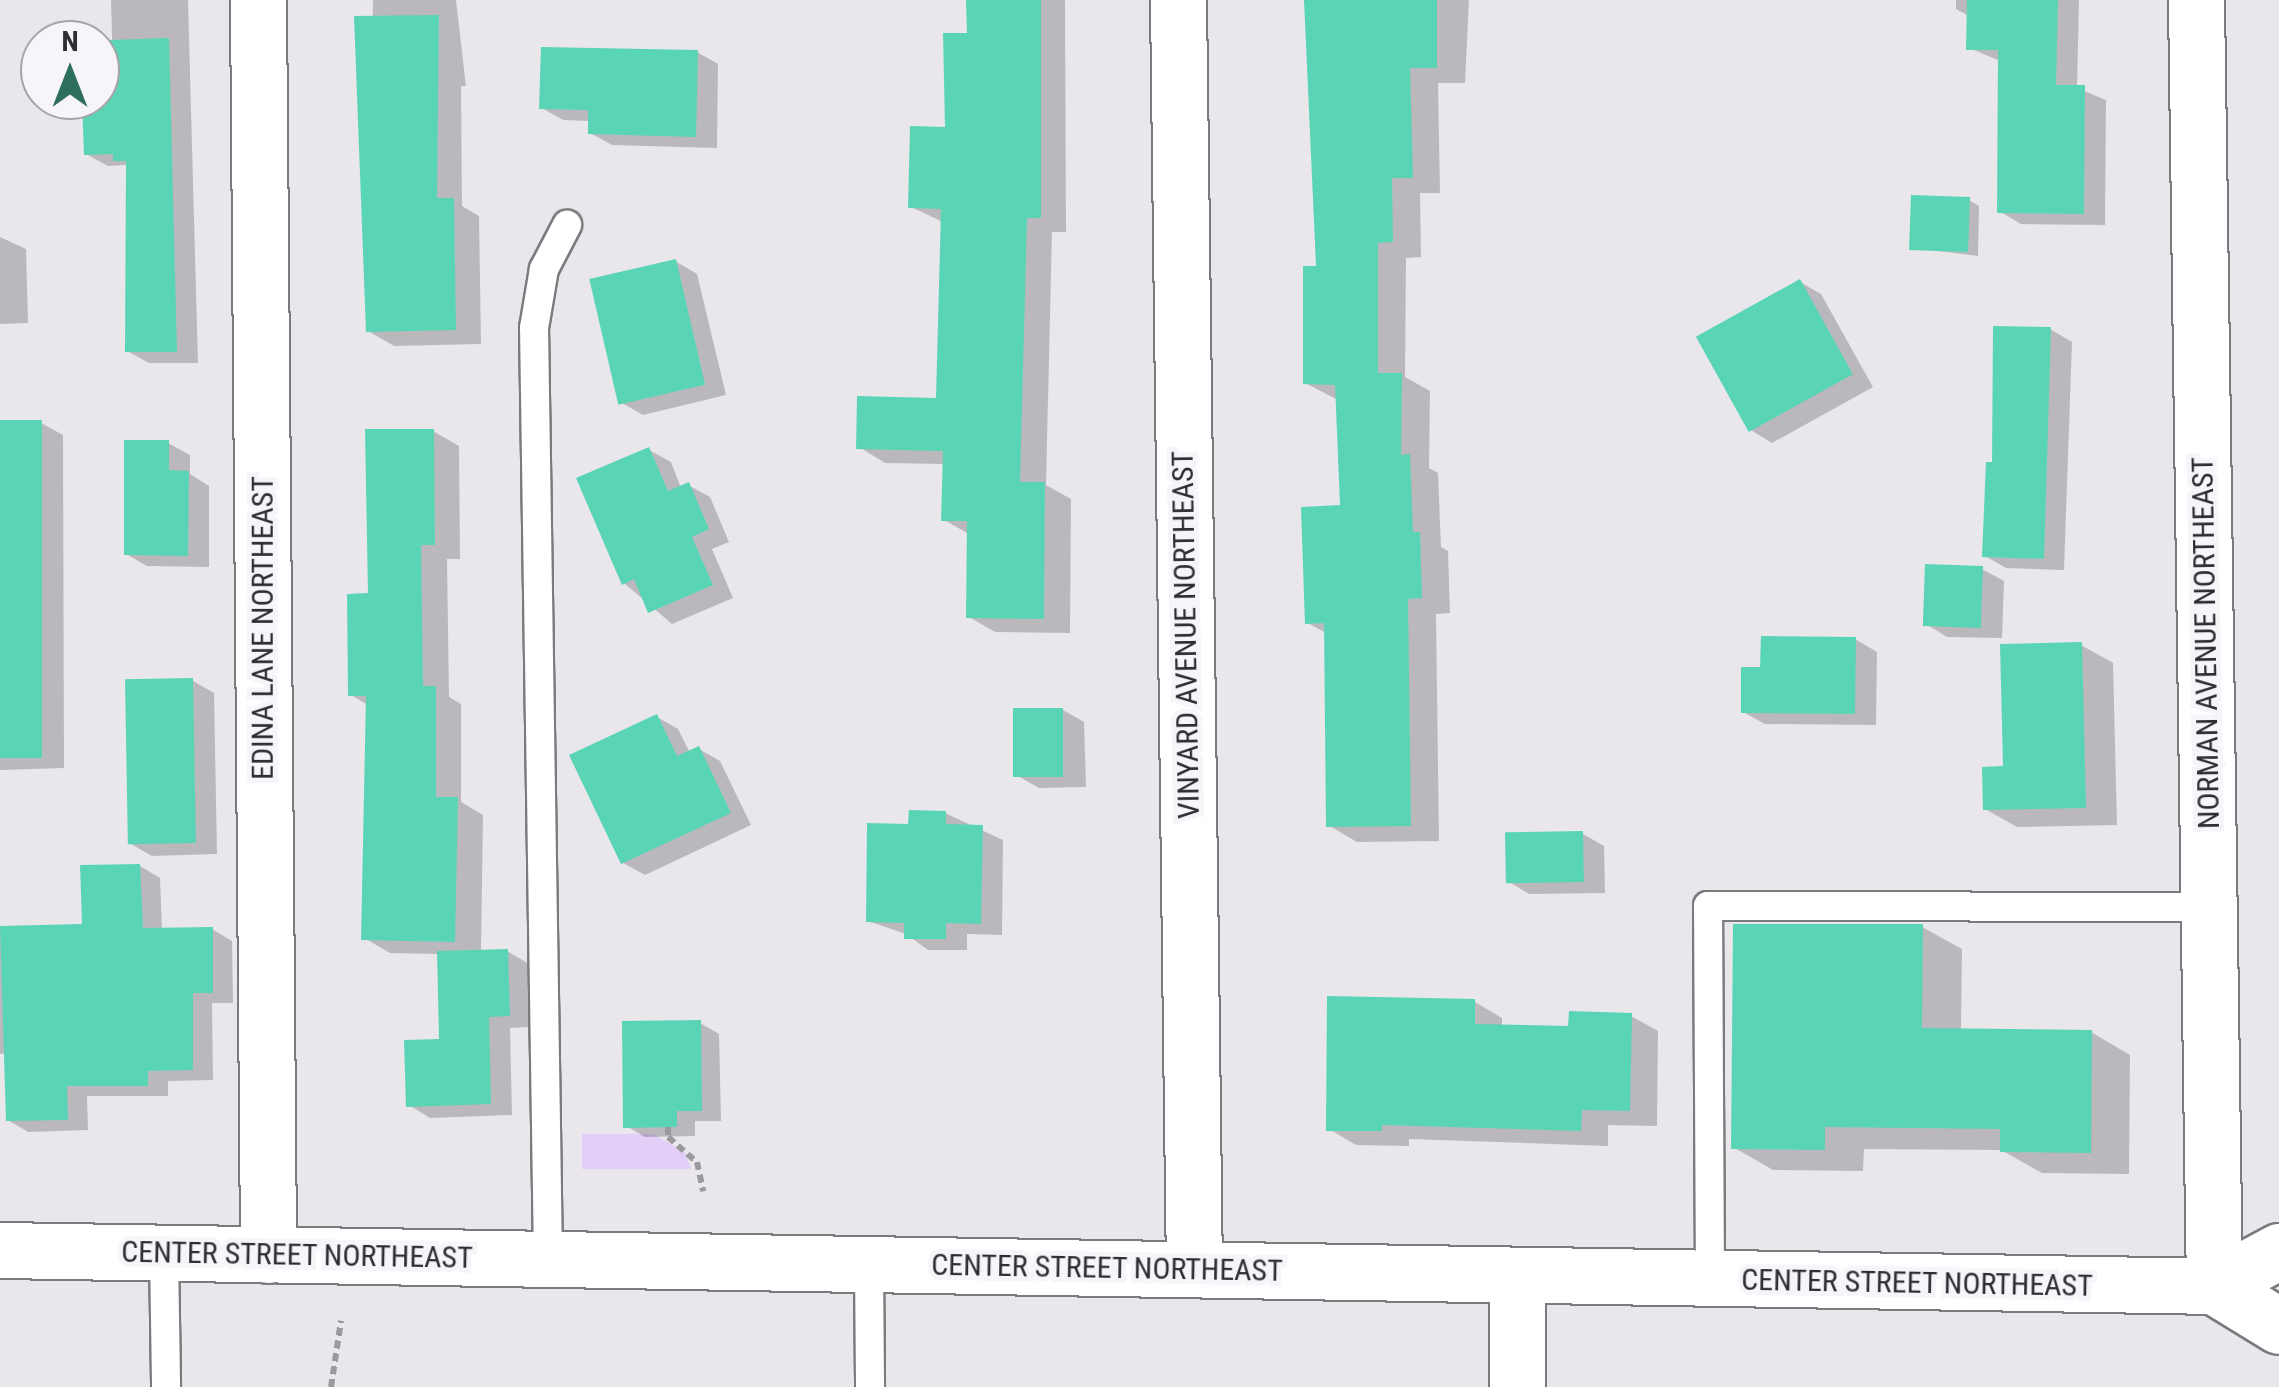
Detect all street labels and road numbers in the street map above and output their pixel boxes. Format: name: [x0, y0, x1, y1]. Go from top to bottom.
street label: VINYARD AVENUE NORTHEAST: [1165, 451, 1207, 819]
street label: NORMAN AVENUE NORTHEAST: [2185, 457, 2227, 829]
street label: EDINA LANE NORTHEAST: [245, 476, 281, 780]
street label: CENTER STREET NORTHEAST: [121, 1234, 473, 1276]
street label: CENTER STREET NORTHEAST: [931, 1247, 1283, 1289]
street label: CENTER STREET NORTHEAST: [1741, 1262, 2093, 1304]

